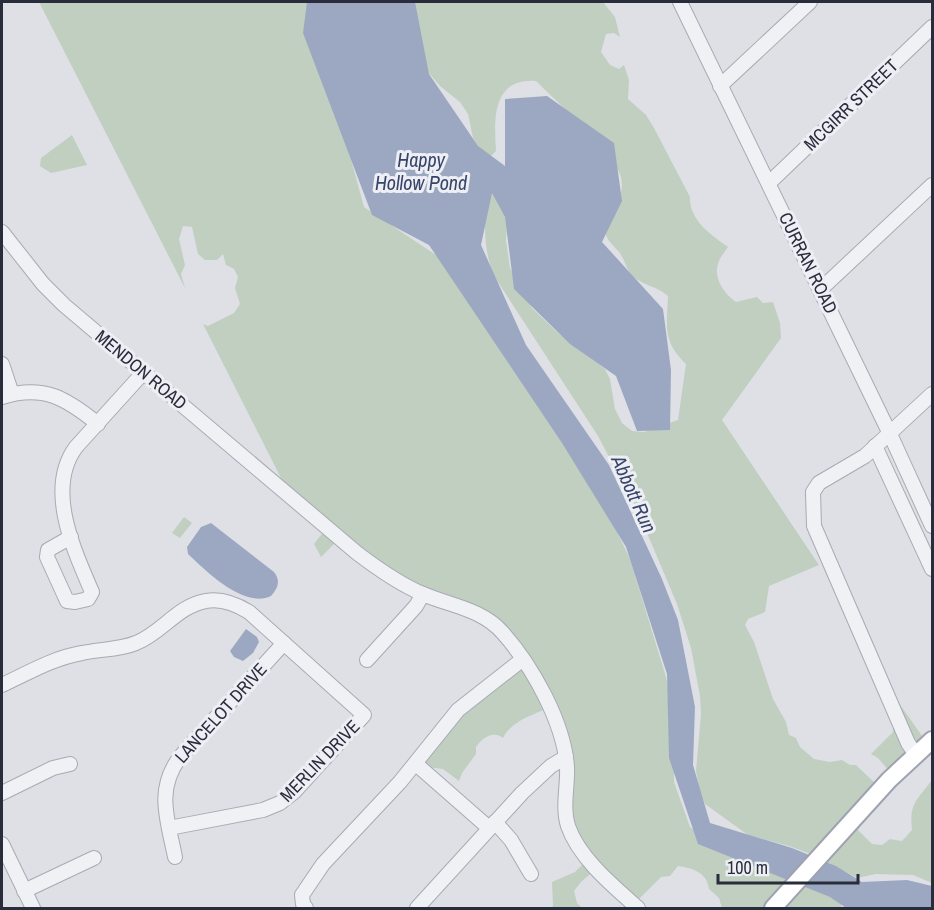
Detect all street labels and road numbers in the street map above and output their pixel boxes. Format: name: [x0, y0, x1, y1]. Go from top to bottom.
street label: MCGIRR STREET: [798, 53, 903, 156]
street label: CURRAN ROAD: [773, 208, 844, 318]
street label: MENDON ROAD: [90, 324, 192, 415]
street label: LANCELOT DRIVE: [169, 657, 272, 768]
street label: MERLIN DRIVE: [274, 714, 365, 807]

